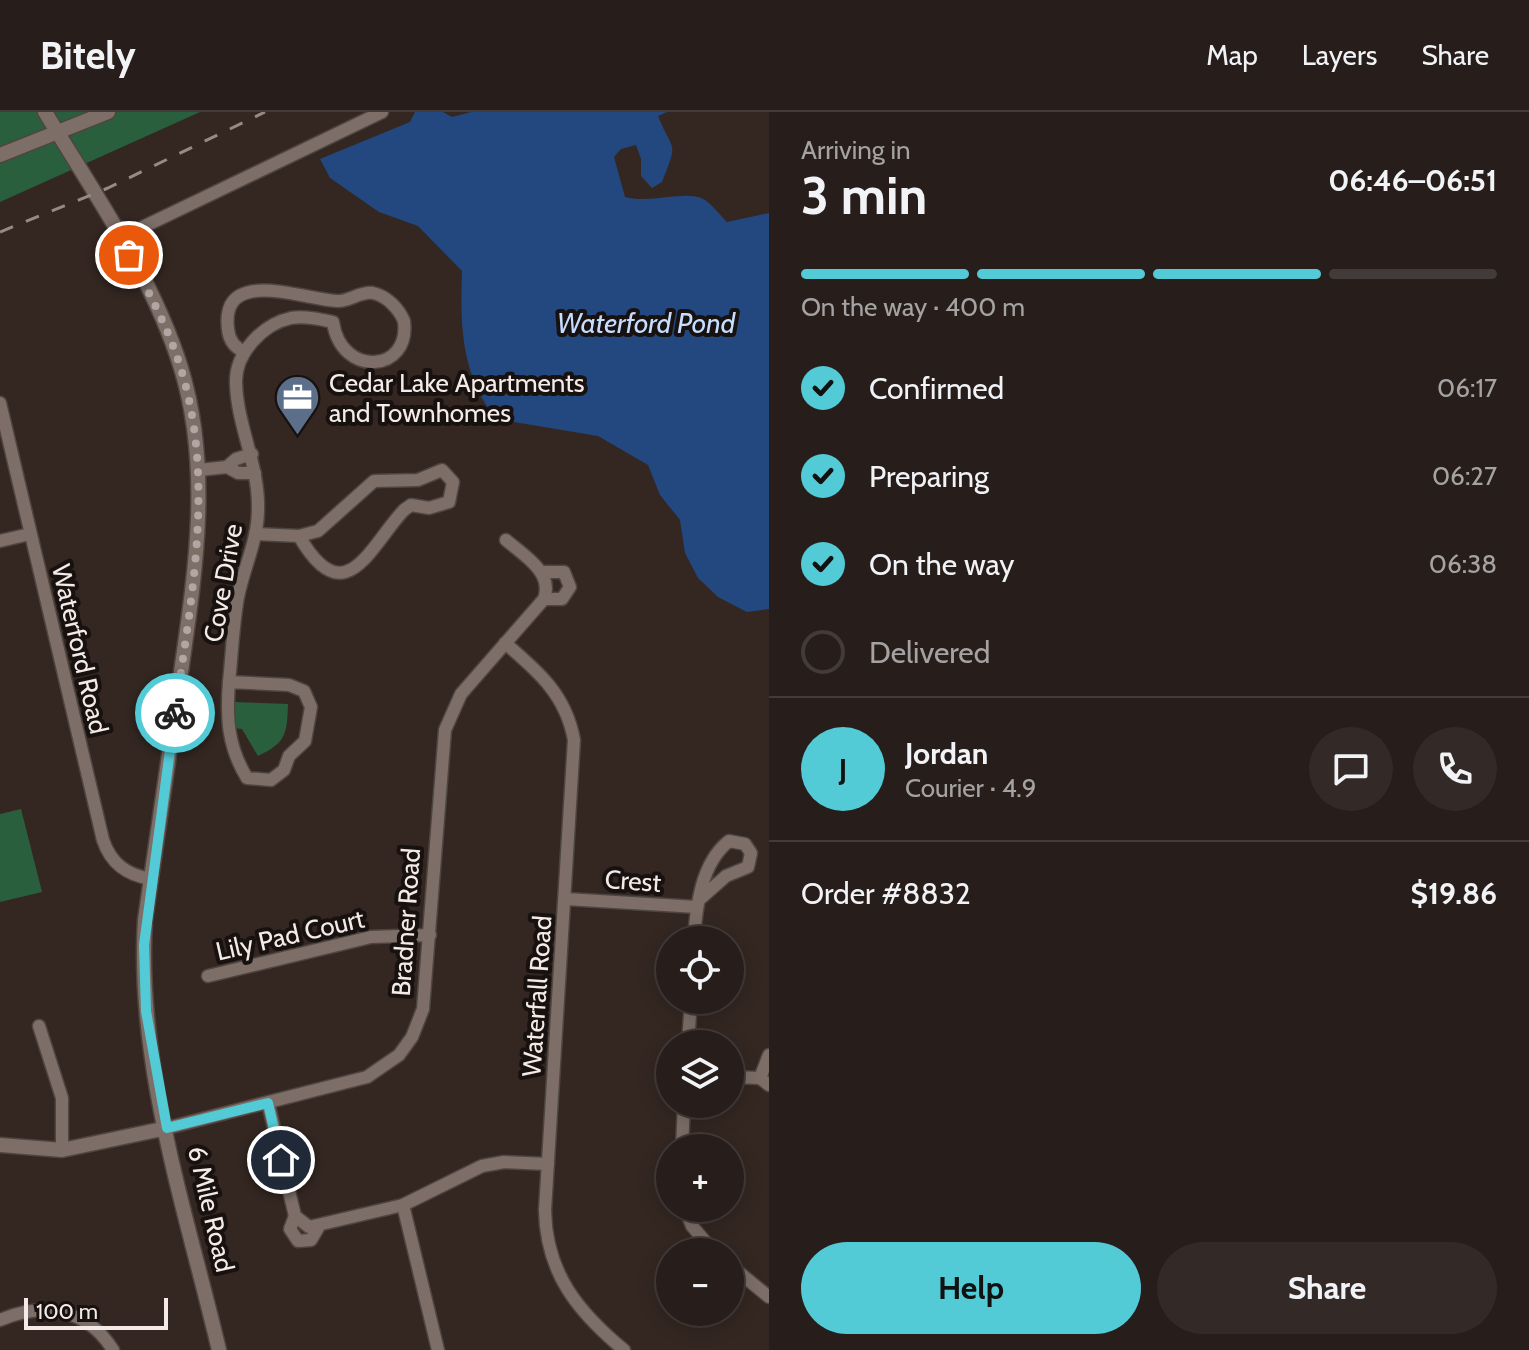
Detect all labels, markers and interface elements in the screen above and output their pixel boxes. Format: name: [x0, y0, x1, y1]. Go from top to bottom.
text: Bitely: [40, 32, 136, 79]
text: Map: [1206, 38, 1258, 72]
text: Layers: [1302, 38, 1377, 72]
text: Share: [1421, 38, 1489, 72]
text: Arriving in: [801, 134, 911, 166]
text: 06:46–06:51: [1328, 162, 1497, 199]
text: 3 min: [801, 164, 927, 227]
pin: [95, 221, 163, 289]
icon: bag: [107, 233, 151, 277]
text: On the way · 400 m: [801, 291, 1025, 323]
water label: Waterford Pond: [557, 306, 737, 340]
icon: check: [801, 366, 845, 410]
place label: Cedar Lake Apartments and Townhomes: [329, 367, 585, 429]
text: Confirmed: [869, 370, 1004, 407]
text: 06:17: [1437, 372, 1497, 404]
office icon: Cedar Lake Apartments and Townhomes: [274, 374, 322, 437]
icon: check: [801, 454, 845, 498]
text: Preparing: [869, 458, 989, 495]
text: 06:27: [1432, 460, 1497, 492]
street label: Cove Drive: [197, 521, 249, 645]
icon: check: [801, 542, 845, 586]
text: On the way: [869, 546, 1014, 583]
text: 06:38: [1429, 548, 1497, 580]
street label: Waterford Road: [45, 561, 115, 737]
text: Delivered: [869, 634, 990, 671]
courier: [135, 673, 215, 753]
icon: bike: [153, 691, 197, 735]
button: chat: [1309, 727, 1393, 811]
button: phone: [1413, 727, 1497, 811]
text: Jordan: [905, 735, 988, 772]
text: J: [839, 751, 847, 788]
text: Courier · 4.9: [905, 772, 1037, 804]
street label: Bradner Road: [385, 847, 427, 997]
street label: Crest: [604, 863, 663, 899]
text: Order #8832: [801, 875, 971, 912]
text: $19.86: [1411, 875, 1497, 912]
street label: Lily Pad Court: [213, 902, 368, 968]
street label: Waterfall Road: [515, 914, 559, 1078]
map controls: [656, 926, 744, 1326]
button: locate: [656, 926, 744, 1014]
button: layers: [656, 1030, 744, 1118]
pin: [247, 1126, 315, 1194]
button: +: [656, 1134, 744, 1222]
icon: home: [259, 1138, 303, 1182]
street label: 6 Mile Road: [181, 1143, 241, 1275]
button: −: [656, 1238, 744, 1326]
button: Help: [801, 1242, 1141, 1334]
button: Share: [1157, 1242, 1497, 1334]
scale bar: [24, 1294, 168, 1330]
text: 100 m: [36, 1298, 98, 1325]

